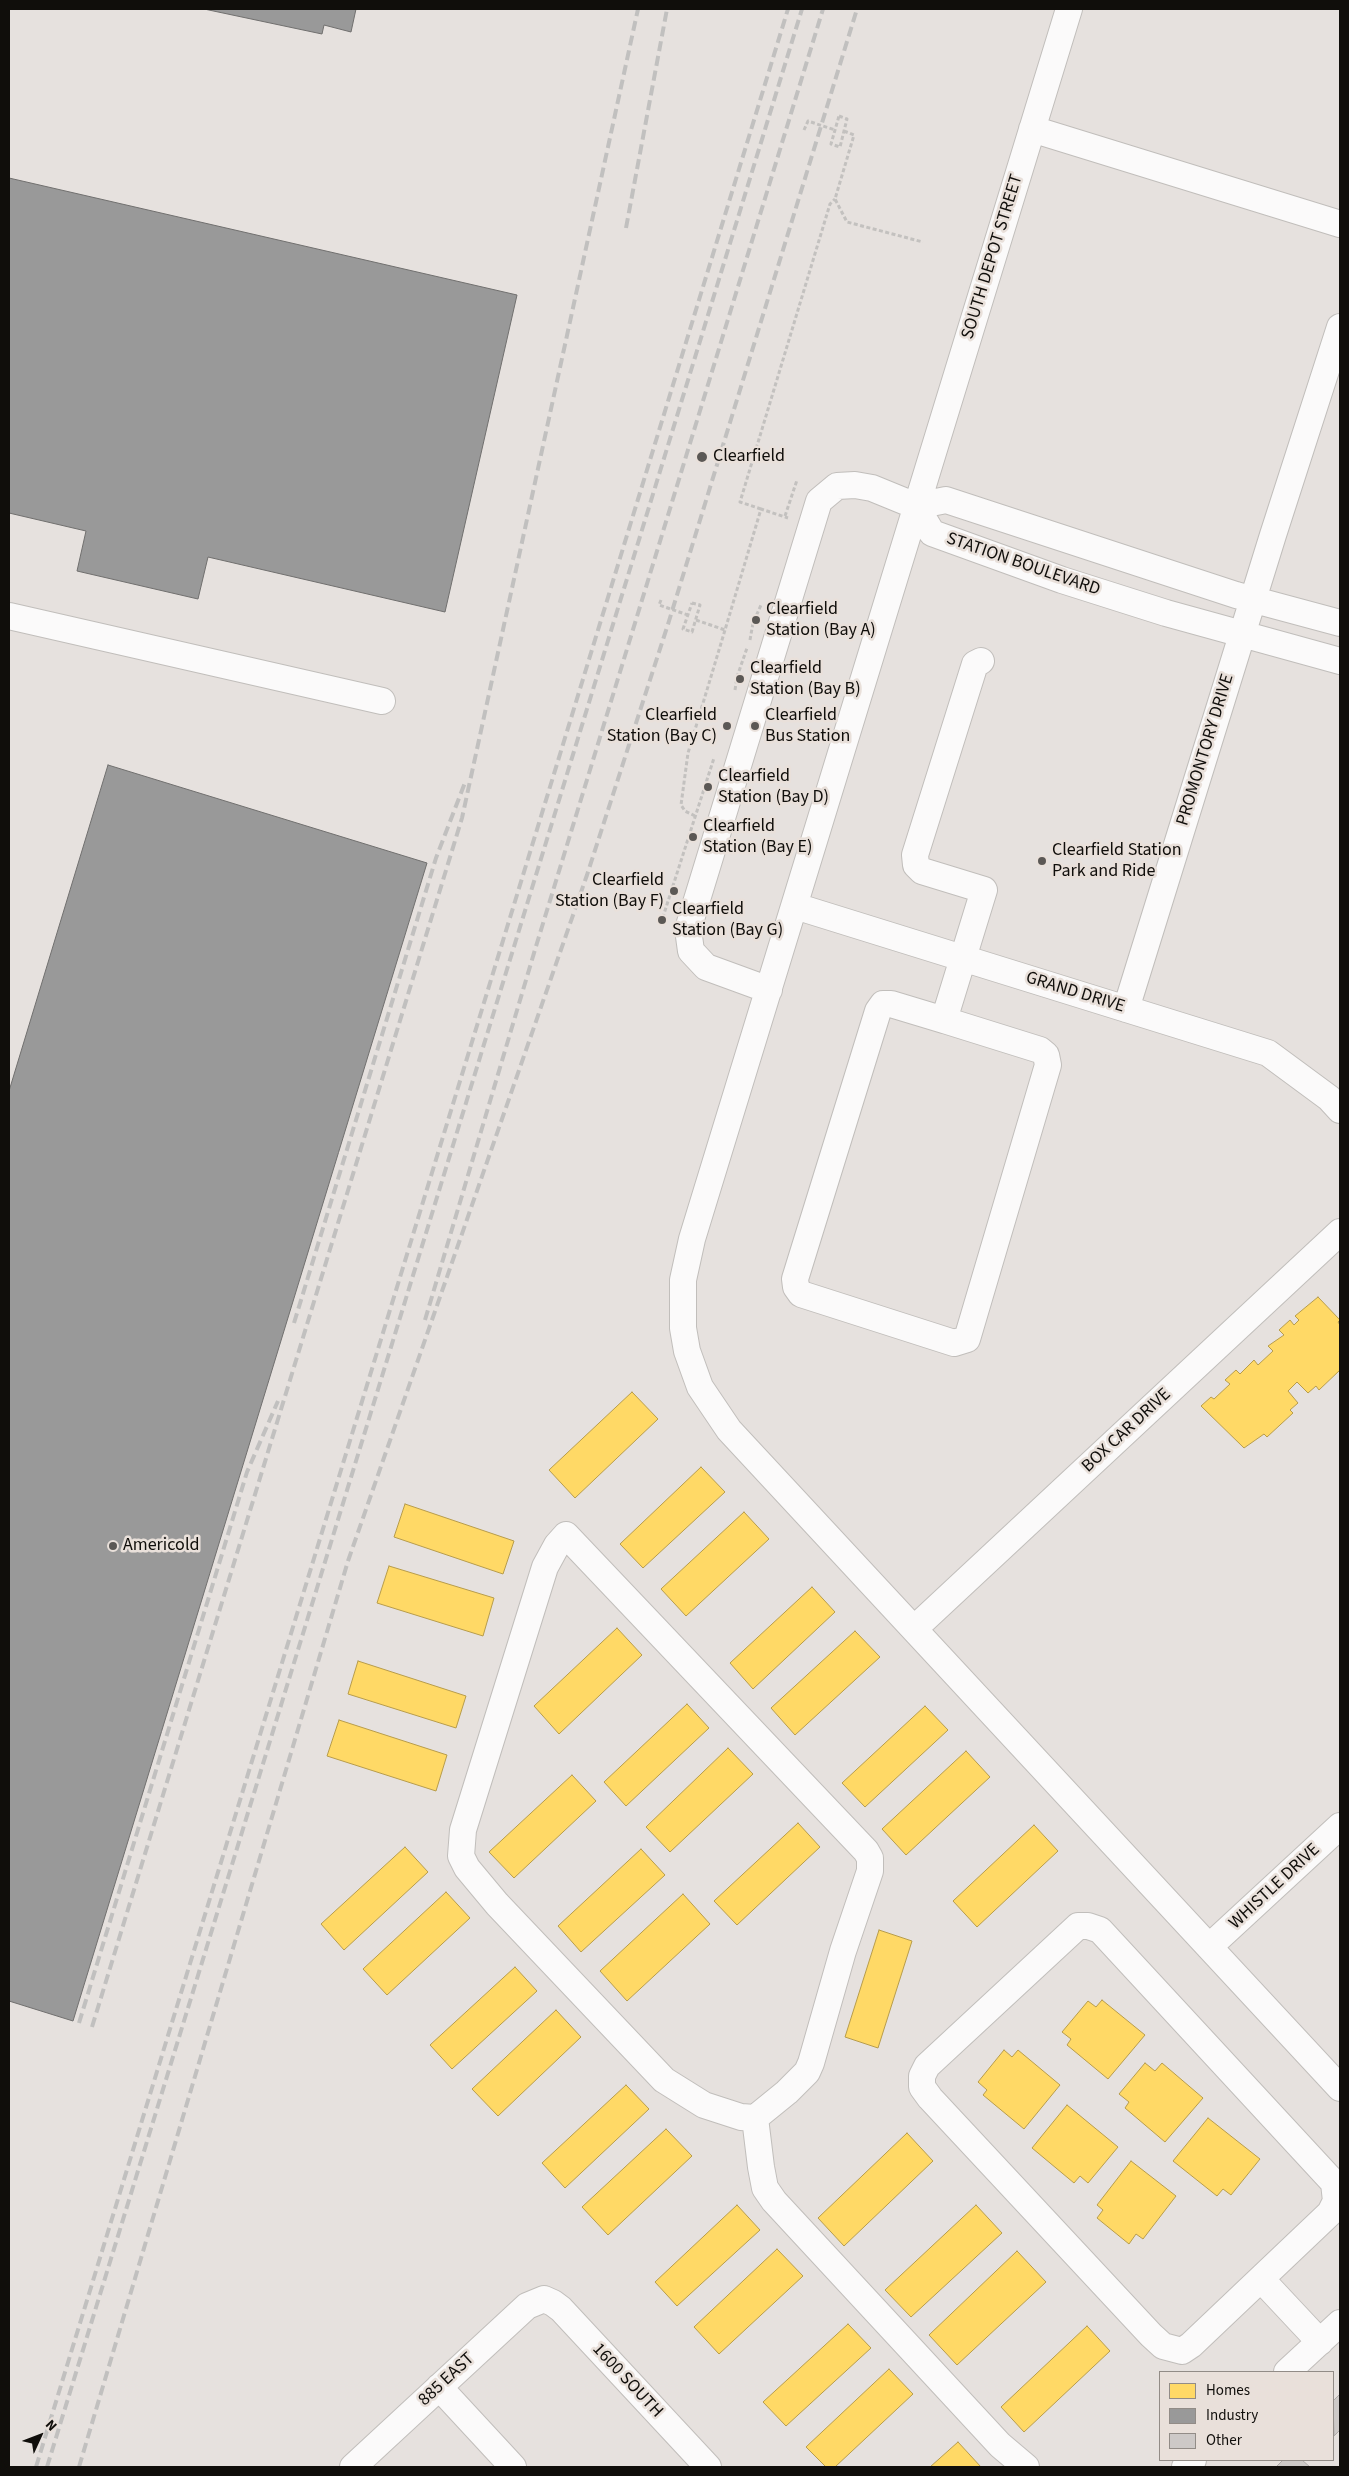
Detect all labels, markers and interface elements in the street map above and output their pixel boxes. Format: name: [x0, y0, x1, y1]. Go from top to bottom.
street label: SOUTH DEPOT STREET: [958, 172, 1028, 342]
place label: Clearfield: [713, 446, 785, 468]
marker: Clearfield: [695, 450, 709, 464]
street label: STATION BOULEVARD: [943, 529, 1103, 601]
place label: Clearfield Station (Bay A): [766, 599, 876, 642]
marker: Clearfield Station (Bay A): [750, 614, 762, 626]
place label: Clearfield Station (Bay B): [750, 658, 861, 701]
street label: PROMONTORY DRIVE: [1173, 672, 1239, 828]
marker: Clearfield Station (Bay B): [734, 673, 746, 685]
place label: Clearfield Station (Bay C): [607, 705, 717, 748]
place label: Clearfield Bus Station: [765, 705, 850, 748]
marker: Clearfield Station (Bay C): [721, 720, 733, 732]
marker: Clearfield Bus Station: [749, 720, 761, 732]
place label: Clearfield Station (Bay D): [718, 766, 829, 809]
marker: Clearfield Station (Bay D): [702, 781, 714, 793]
place label: Clearfield Station (Bay E): [703, 816, 812, 859]
marker: Clearfield Station (Bay E): [687, 831, 699, 843]
place label: Clearfield Station Park and Ride: [1052, 840, 1181, 882]
marker: Clearfield Station Park and Ride: [1036, 855, 1048, 867]
place label: Clearfield Station (Bay F): [555, 870, 664, 912]
marker: Clearfield Station (Bay F): [668, 885, 680, 897]
place label: Clearfield Station (Bay G): [672, 899, 783, 942]
marker: Clearfield Station (Bay G): [656, 914, 668, 926]
street label: GRAND DRIVE: [1023, 968, 1127, 1018]
street label: BOX CAR DRIVE: [1078, 1384, 1176, 1478]
place label: Americold: [123, 1535, 199, 1557]
marker: Americold: [107, 1540, 119, 1552]
street label: WHISTLE DRIVE: [1225, 1839, 1325, 1935]
street label: 1600 SOUTH: [587, 2339, 667, 2423]
street label: 885 EAST: [415, 2349, 479, 2411]
legend: [1159, 2371, 1334, 2461]
text: Homes: [1206, 2380, 1250, 2401]
text: Industry: [1206, 2405, 1258, 2426]
north arrow: [15, 2411, 65, 2461]
text: N: [40, 2416, 61, 2436]
text: Other: [1206, 2430, 1242, 2451]

